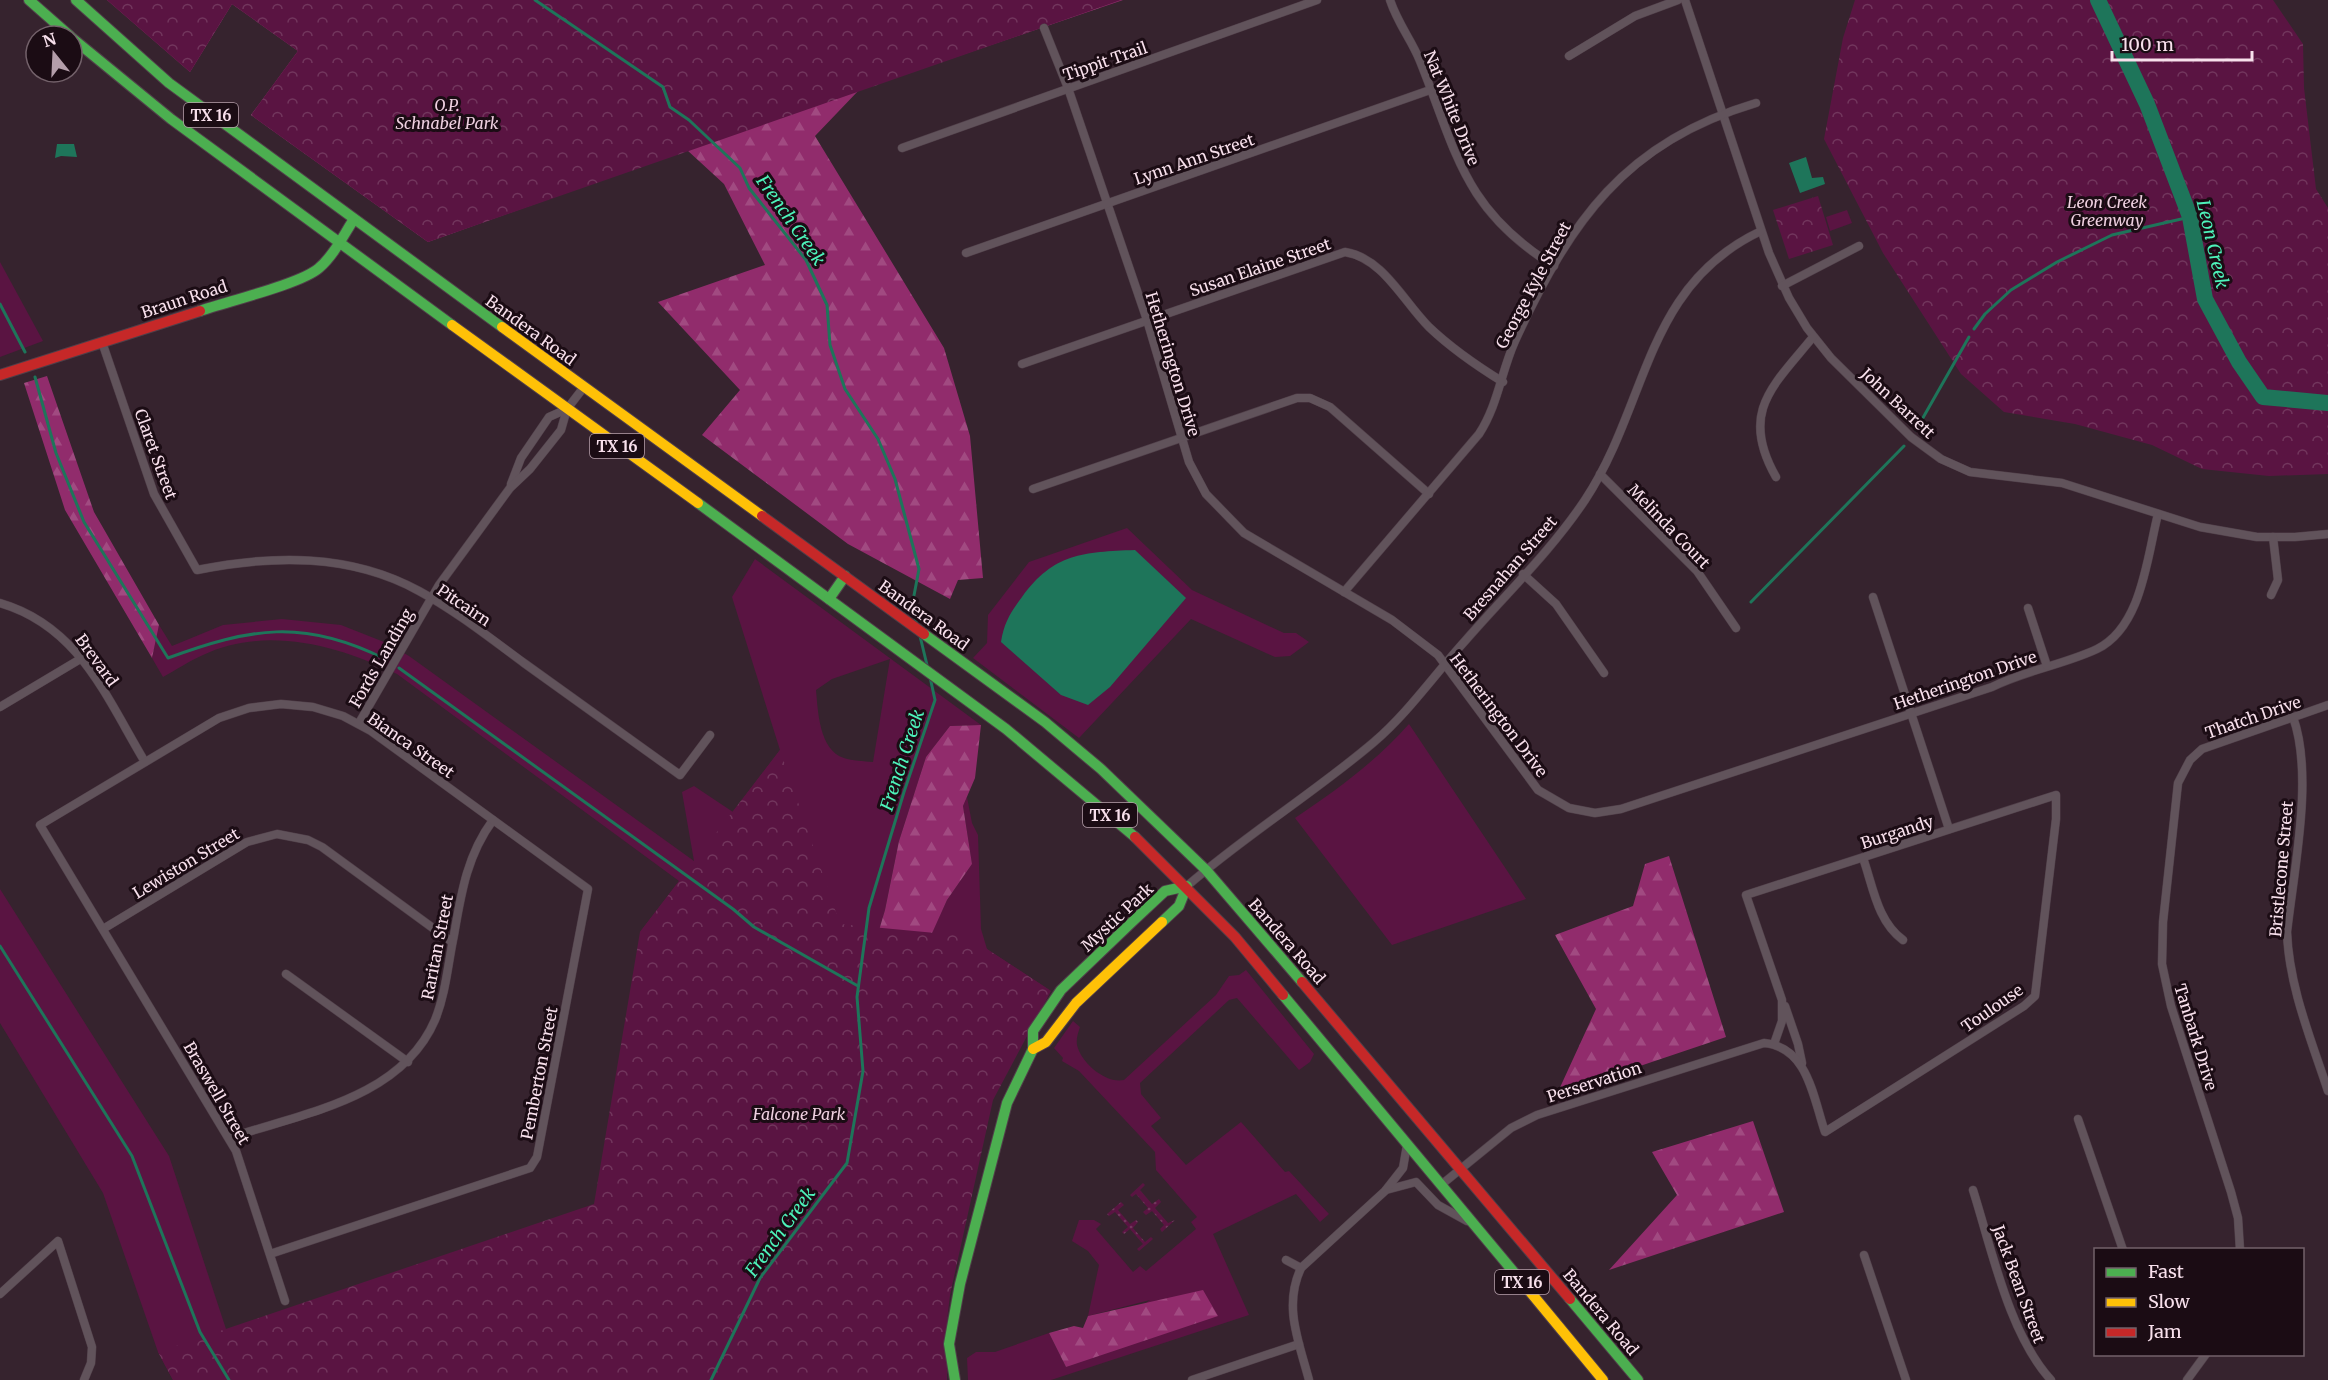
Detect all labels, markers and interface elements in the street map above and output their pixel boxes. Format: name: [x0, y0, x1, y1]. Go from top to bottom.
north arrow: [24, 24, 84, 84]
scale bar: [2112, 24, 2252, 62]
text: N: [40, 28, 59, 51]
text: 100 m: [2121, 33, 2174, 56]
street label: Tippit Trail: [1060, 37, 1150, 85]
street label: Nat White Drive: [1420, 48, 1484, 168]
park label: O.P. Schnabel Park: [395, 95, 499, 133]
road number: TX 16: [184, 103, 238, 127]
street label: Lynn Ann Street: [1131, 129, 1257, 189]
water label: French Creek: [751, 170, 831, 270]
park label: Leon Creek Greenway: [2067, 192, 2147, 230]
water label: Leon Creek: [2192, 198, 2234, 291]
street label: George Kyle Street: [1491, 218, 1575, 352]
street label: Susan Elaine Street: [1187, 233, 1334, 301]
street label: Braun Road: [138, 276, 230, 322]
street label: Hetherington Drive: [1142, 289, 1204, 439]
street label: Bandera Road: [482, 291, 580, 370]
street label: John Barrett: [1856, 363, 1940, 443]
street label: Claret Street: [130, 406, 182, 503]
road number: TX 16: [590, 434, 644, 458]
street label: Melinda Court: [1624, 480, 1715, 573]
street label: Bresnahan Street: [1459, 511, 1561, 624]
street label: Bandera Road: [875, 576, 973, 655]
street label: Pitcairn: [433, 580, 495, 631]
street label: Fords Landing: [345, 605, 418, 711]
street label: Brevard: [71, 630, 123, 690]
street label: Hetherington Drive: [1891, 646, 2039, 714]
street label: Hetherington Drive: [1446, 649, 1552, 781]
street label: Thatch Drive: [2203, 691, 2303, 743]
water label: French Creek: [875, 706, 929, 814]
street label: Bianca Street: [364, 708, 459, 783]
street label: Bristlecone Street: [2265, 799, 2297, 938]
road number: TX 16: [1083, 803, 1137, 827]
street label: Burgandy: [1858, 811, 1936, 853]
street label: Lewiston Street: [129, 823, 244, 903]
street label: Mystic Park: [1077, 878, 1158, 955]
street label: Raritan Street: [417, 892, 457, 1001]
street label: Bandera Road: [1244, 894, 1330, 988]
street label: Toulouse: [1957, 980, 2027, 1036]
street label: Tanbark Drive: [2170, 981, 2222, 1093]
street label: Pemberton Street: [516, 1004, 562, 1141]
street label: Braswell Street: [179, 1038, 255, 1149]
street label: Perservation: [1544, 1057, 1644, 1107]
park label: Falcone Park: [752, 1104, 845, 1124]
water label: French Creek: [739, 1183, 820, 1282]
street label: Jack Bean Street: [1988, 1221, 2050, 1346]
legend: [2094, 1248, 2304, 1356]
text: Fast: [2148, 1260, 2184, 1283]
street label: Bandera Road: [1559, 1265, 1643, 1360]
road number: TX 16: [1495, 1270, 1549, 1294]
text: Slow: [2148, 1290, 2191, 1313]
text: Jam: [2147, 1320, 2182, 1343]

